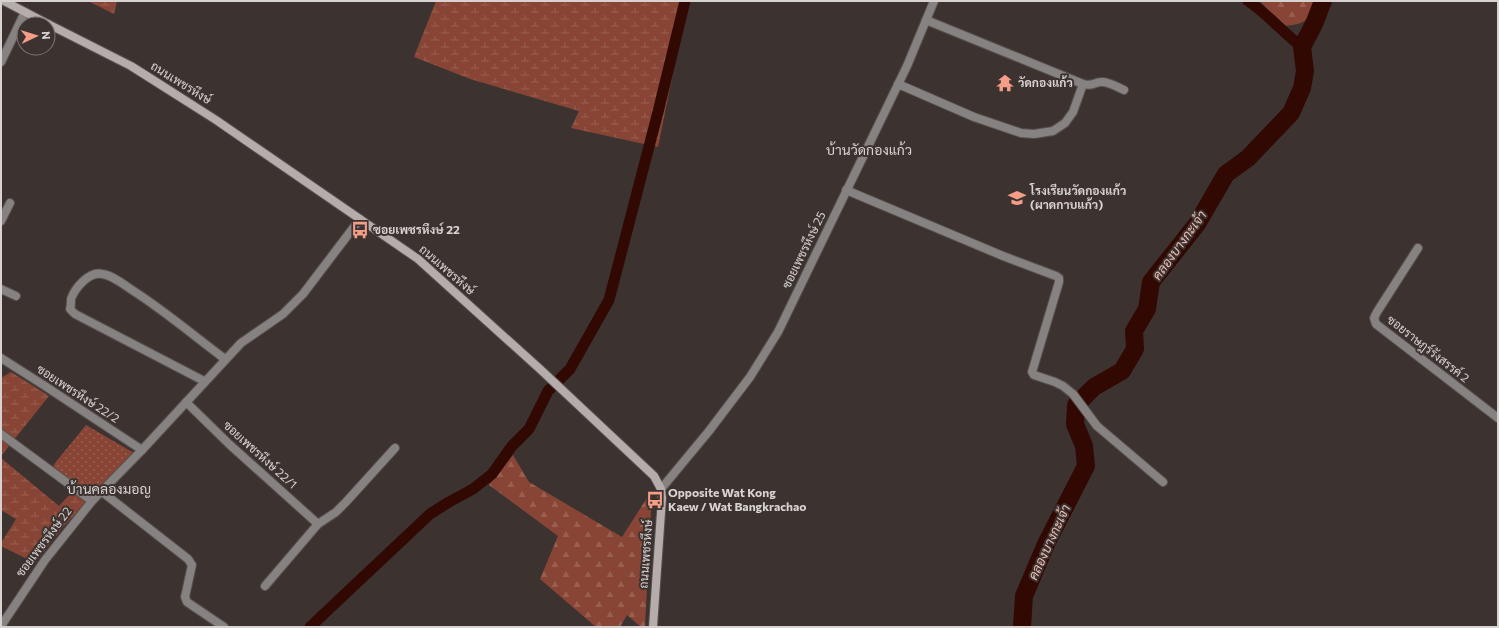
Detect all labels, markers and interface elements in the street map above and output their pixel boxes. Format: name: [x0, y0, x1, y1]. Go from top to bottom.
north arrow: [16, 16, 56, 56]
text: N: [40, 31, 53, 40]
street label: ถนนเพชรหึงษ์: [149, 58, 215, 107]
temple icon: วัดกองแก้ว: [995, 73, 1015, 93]
place label: วัดกองแก้ว: [1018, 75, 1073, 89]
district label: บ้านวัดกองแก้ว: [826, 141, 912, 158]
place label: โรงเรียนวัดกองแก้ว (ผาดกาบแก้ว): [1029, 183, 1126, 211]
school or university icon: โรงเรียนวัดกองแก้ว (ผาดกาบแก้ว): [1007, 188, 1027, 208]
water label: คลองบางกะเจ้า: [1149, 207, 1209, 283]
street label: ซอยเพชรหึงษ์ 25: [778, 209, 828, 290]
bus stop icon: ซอยเพชรหึงษ์ 22: [350, 220, 370, 240]
place label: ซอยเพชรหึงษ์ 22: [373, 222, 460, 236]
street label: ถนนเพชรหึงษ์: [417, 241, 479, 298]
street label: ซอยราษฎร์รังสรรค์ 2: [1384, 312, 1473, 386]
street label: ซอยเพชรหึงษ์ 22/2: [35, 361, 123, 425]
street label: ซอยเพชรหึงษ์ 22/1: [221, 418, 300, 491]
district label: บ้านคลองมอญ: [67, 480, 151, 498]
place label: Opposite Wat Kong Kaew / Wat Bangkrachao: [668, 485, 807, 513]
bus stop icon: Opposite Wat Kong Kaew / Wat Bangkrachao: [645, 490, 665, 510]
water label: คลองบางกะเจ้า: [1025, 502, 1073, 582]
street label: ซอยเพชรหึงษ์ 22: [12, 504, 74, 579]
street label: ถนนเพชรหึงษ์: [636, 518, 654, 589]

